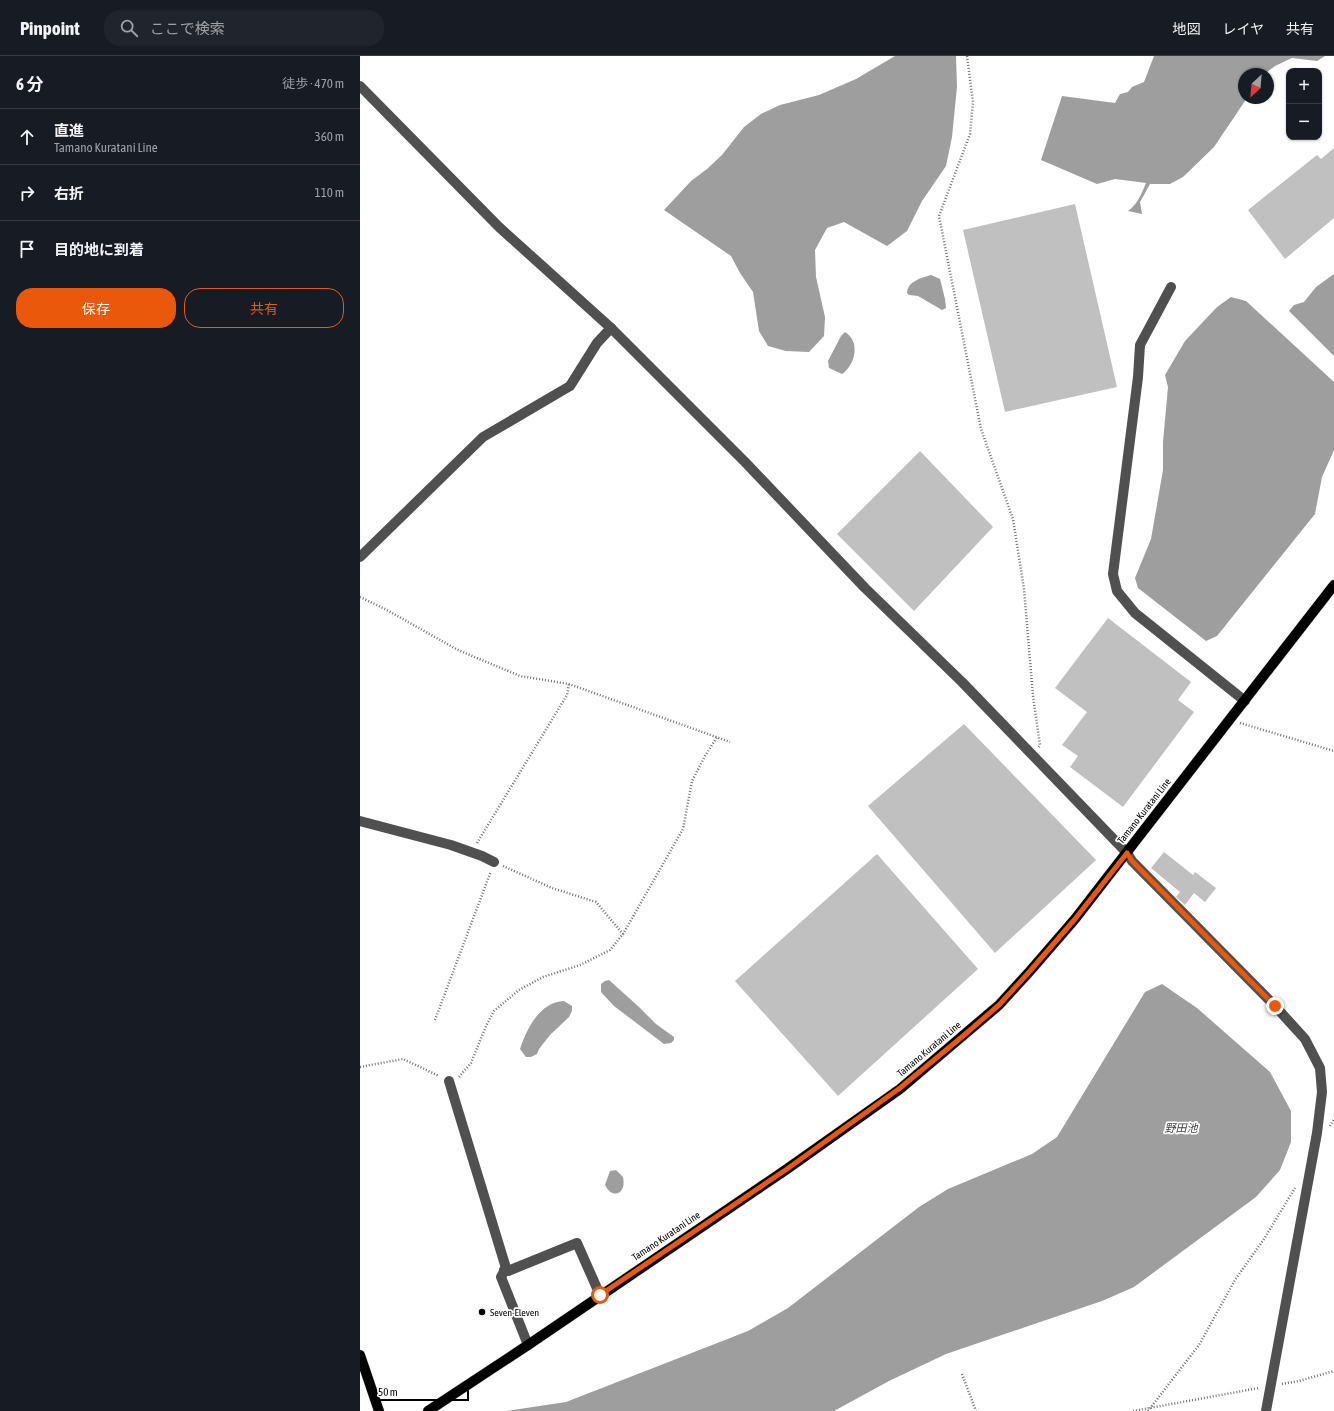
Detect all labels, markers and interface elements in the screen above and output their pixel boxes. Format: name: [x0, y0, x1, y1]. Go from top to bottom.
search box: [104, 10, 384, 46]
text: Pinpoint: [20, 17, 80, 39]
icon: search: [118, 17, 140, 39]
text: ここで検索: [150, 20, 225, 37]
text: 地図: [1172, 21, 1200, 37]
text: レイヤ: [1222, 21, 1264, 37]
text: 共有: [1286, 21, 1314, 37]
north arrow: [1238, 68, 1274, 104]
map controls: [1286, 68, 1322, 140]
button: +: [1286, 68, 1322, 104]
text: 6 分: [16, 74, 43, 94]
text: 徒歩 · 470 m: [282, 76, 344, 91]
button: −: [1286, 104, 1322, 140]
text: 直進: [54, 122, 84, 139]
icon: ahead: [16, 126, 38, 148]
text: 360 m: [315, 129, 344, 144]
text: Tamano Kuratani Line: [54, 140, 158, 155]
icon: right: [16, 182, 38, 204]
text: 右折: [54, 185, 84, 202]
text: 110 m: [315, 185, 344, 200]
icon: arrive: [16, 238, 38, 260]
text: 目的地に到着: [54, 241, 144, 258]
button: 保存: [16, 288, 176, 328]
button: 共有: [184, 288, 344, 328]
street label: Tamano Kuratani Line: [1115, 776, 1173, 846]
route end: [1266, 997, 1284, 1015]
street label: Tamano Kuratani Line: [895, 1019, 963, 1079]
water label: 野田池: [1165, 1122, 1198, 1134]
street label: Tamano Kuratani Line: [630, 1209, 703, 1263]
route start: [591, 1286, 609, 1304]
marker: Seven-Eleven: [477, 1307, 487, 1317]
place label: Seven-Eleven: [490, 1307, 539, 1318]
scale bar: [372, 1383, 469, 1402]
text: 50 m: [378, 1386, 398, 1398]

